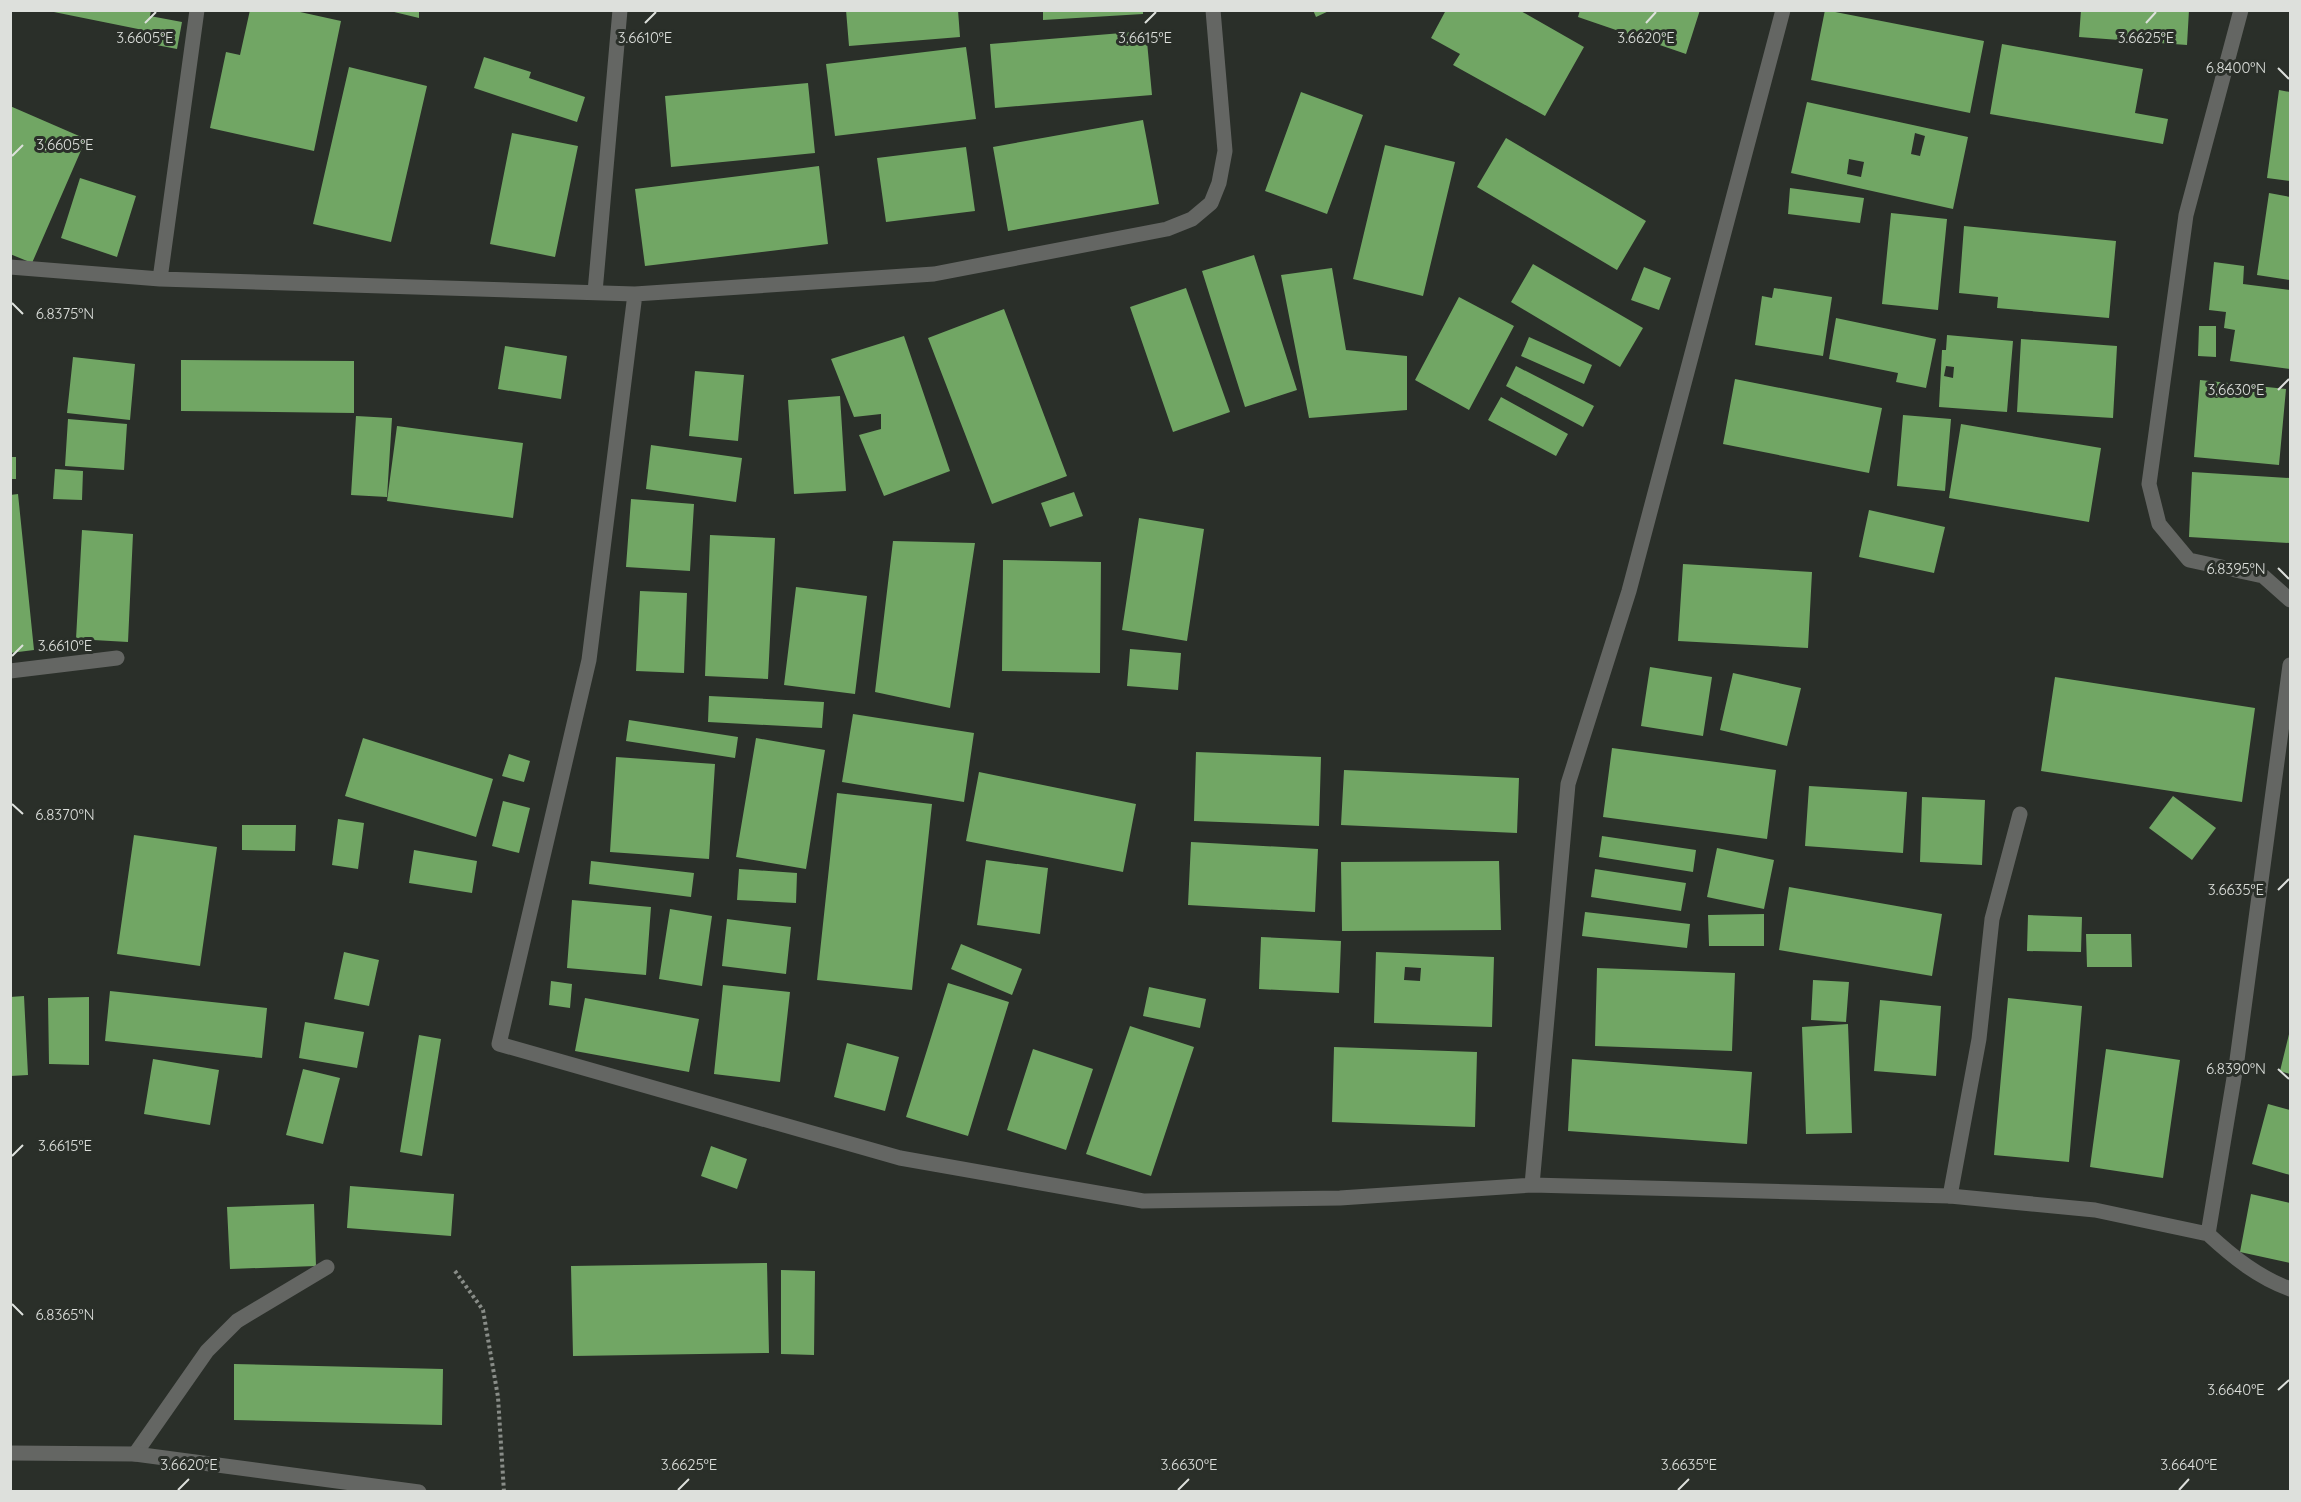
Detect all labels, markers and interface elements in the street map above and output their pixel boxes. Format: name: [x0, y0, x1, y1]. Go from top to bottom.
text: 3.6605°E: [116, 28, 174, 47]
text: 3.6610°E: [618, 28, 672, 47]
text: 3.6615°E: [1118, 28, 1172, 47]
text: 3.6620°E: [1617, 28, 1675, 47]
text: 3.6625°E: [2118, 28, 2174, 47]
text: 6.8400°N: [2206, 58, 2266, 77]
text: 3.6605°E: [36, 135, 94, 154]
text: 6.8375°N: [36, 304, 94, 323]
text: 3.6630°E: [2207, 380, 2265, 399]
text: 6.8395°N: [2206, 559, 2266, 578]
text: 3.6610°E: [38, 636, 92, 655]
text: 6.8370°N: [35, 805, 95, 824]
text: 3.6635°E: [2208, 880, 2264, 899]
text: 6.8390°N: [2206, 1059, 2266, 1078]
text: 3.6615°E: [38, 1136, 92, 1155]
text: 6.8365°N: [36, 1305, 94, 1324]
text: 3.6640°E: [2207, 1380, 2265, 1399]
text: 3.6620°E: [160, 1455, 218, 1474]
text: 3.6625°E: [661, 1455, 717, 1474]
text: 3.6630°E: [1160, 1455, 1218, 1474]
text: 3.6635°E: [1661, 1455, 1717, 1474]
text: 3.6640°E: [2160, 1455, 2218, 1474]

